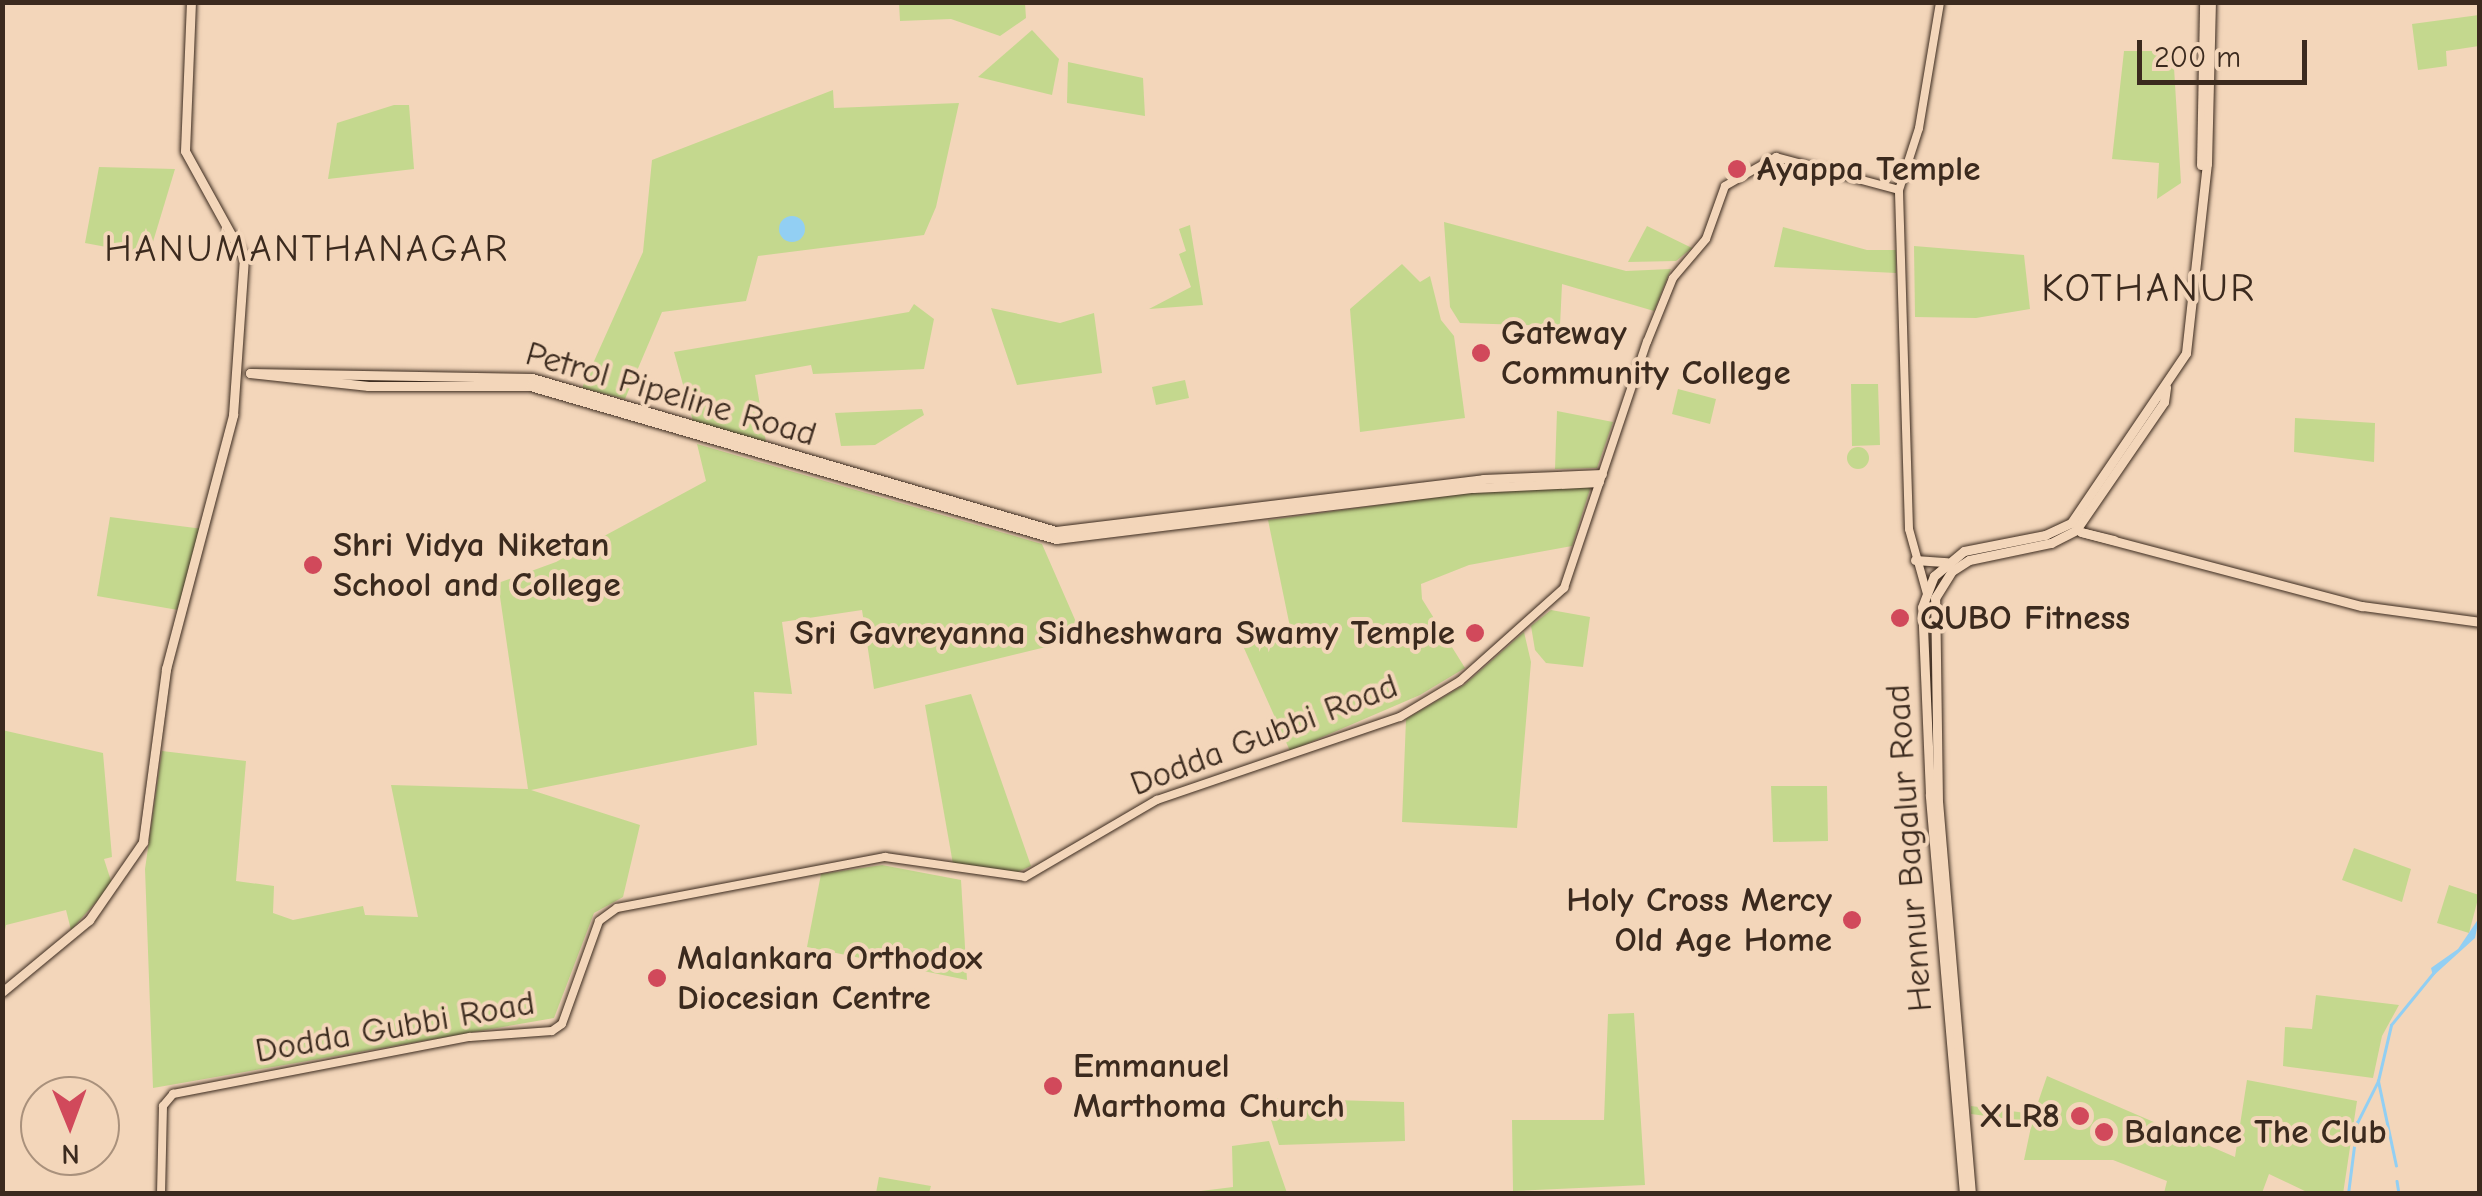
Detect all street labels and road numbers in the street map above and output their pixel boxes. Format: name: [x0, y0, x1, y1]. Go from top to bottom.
street label: Petrol Pipeline Road: [521, 332, 821, 456]
street label: Dodda Gubbi Road: [1124, 665, 1404, 805]
street label: Hennur Bagalur Road: [1877, 683, 1941, 1013]
street label: Dodda Gubbi Road: [252, 982, 538, 1072]

